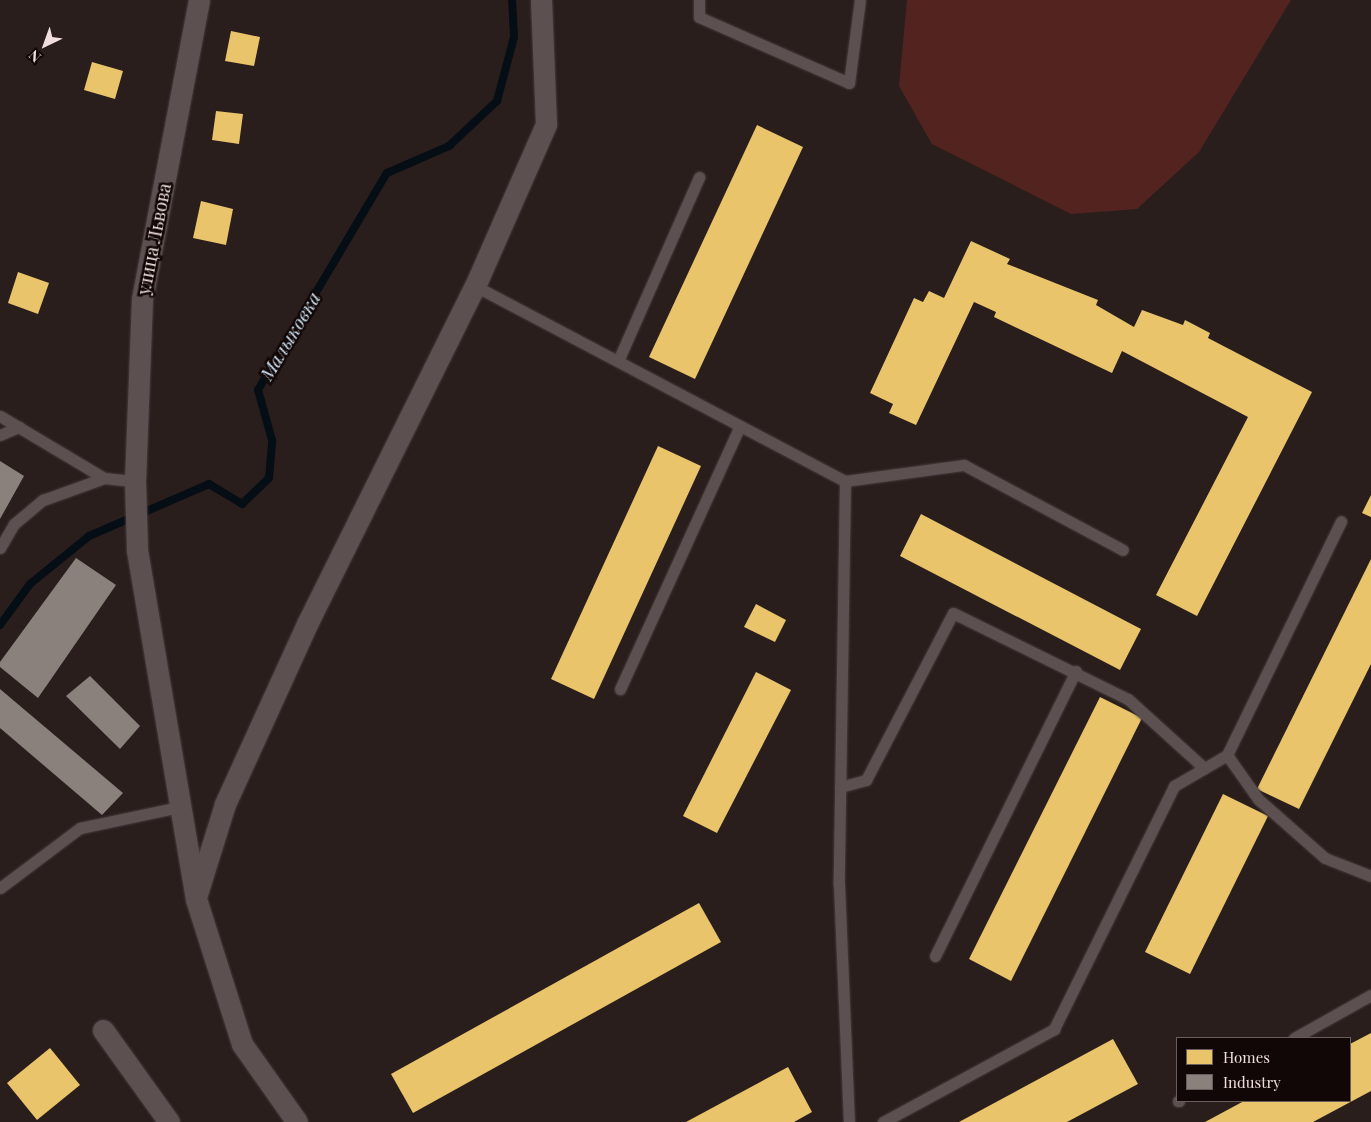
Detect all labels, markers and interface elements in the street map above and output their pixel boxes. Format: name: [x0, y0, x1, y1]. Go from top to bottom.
north arrow: [20, 20, 70, 70]
text: N: [25, 46, 45, 67]
street label: улица Львова: [133, 181, 175, 297]
water label: Малыковка: [255, 288, 325, 384]
legend: [1176, 1037, 1351, 1102]
text: Homes: [1223, 1047, 1270, 1067]
text: Industry: [1223, 1072, 1281, 1092]

